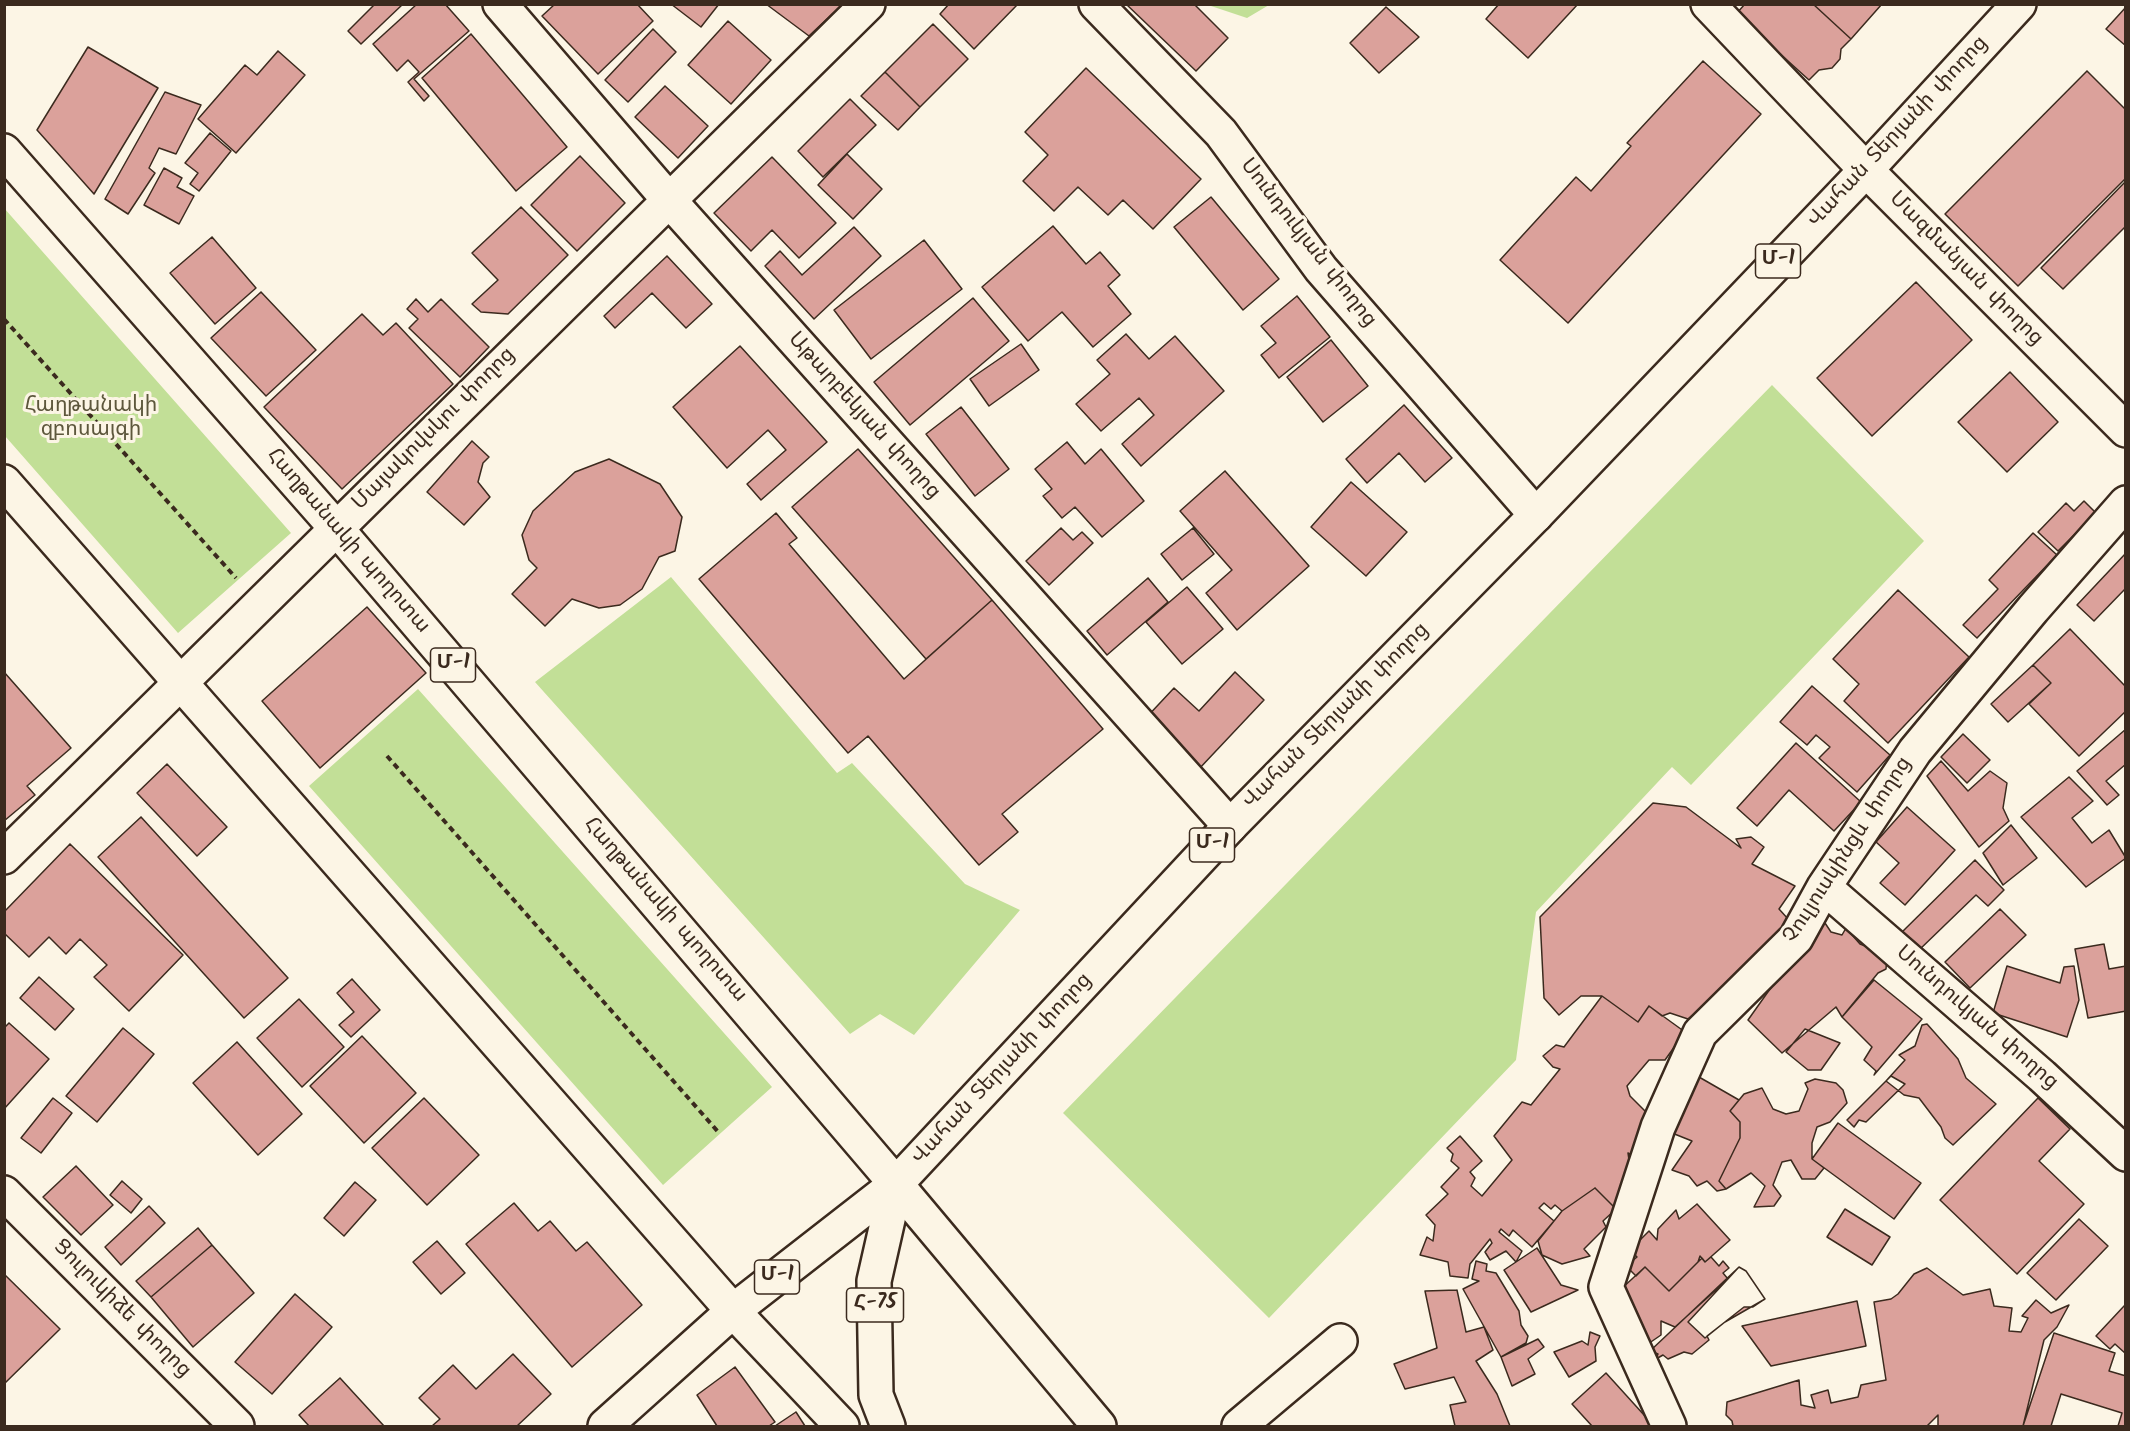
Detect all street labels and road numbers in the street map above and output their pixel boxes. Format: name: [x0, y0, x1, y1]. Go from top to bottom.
street label: Վահան Տերյանի փողոց: [1804, 32, 1994, 234]
street label: Սունդուկյան փողոց: [1233, 155, 1381, 333]
street label: Մազմանյան փողոց: [1883, 188, 2047, 352]
road number: Մ-1: [1756, 244, 1800, 278]
street label: Աթարբեկյան փողոց: [781, 328, 945, 506]
street label: Մայակովսկու փողոց: [348, 343, 522, 517]
street label: Հաղթանակի պողոտա: [260, 445, 434, 639]
street label: Վահան Տերյանի փողոց: [1239, 619, 1435, 815]
road number: Մ-1: [430, 648, 476, 682]
street label: Չուլյուսկինցև փողոց: [1779, 753, 1919, 949]
street label: Հաղթանակի պողոտա: [577, 814, 751, 1008]
road number: Մ-1: [1190, 828, 1234, 862]
street label: Սունդուկյան փողոց: [1890, 942, 2062, 1096]
street label: Վահան Տերյանի փողոց: [908, 969, 1098, 1171]
street label: Ցուլուկիձե փողոց: [47, 1236, 195, 1384]
road number: Մ-1: [754, 1260, 800, 1294]
road number: Հ-75: [846, 1288, 904, 1322]

